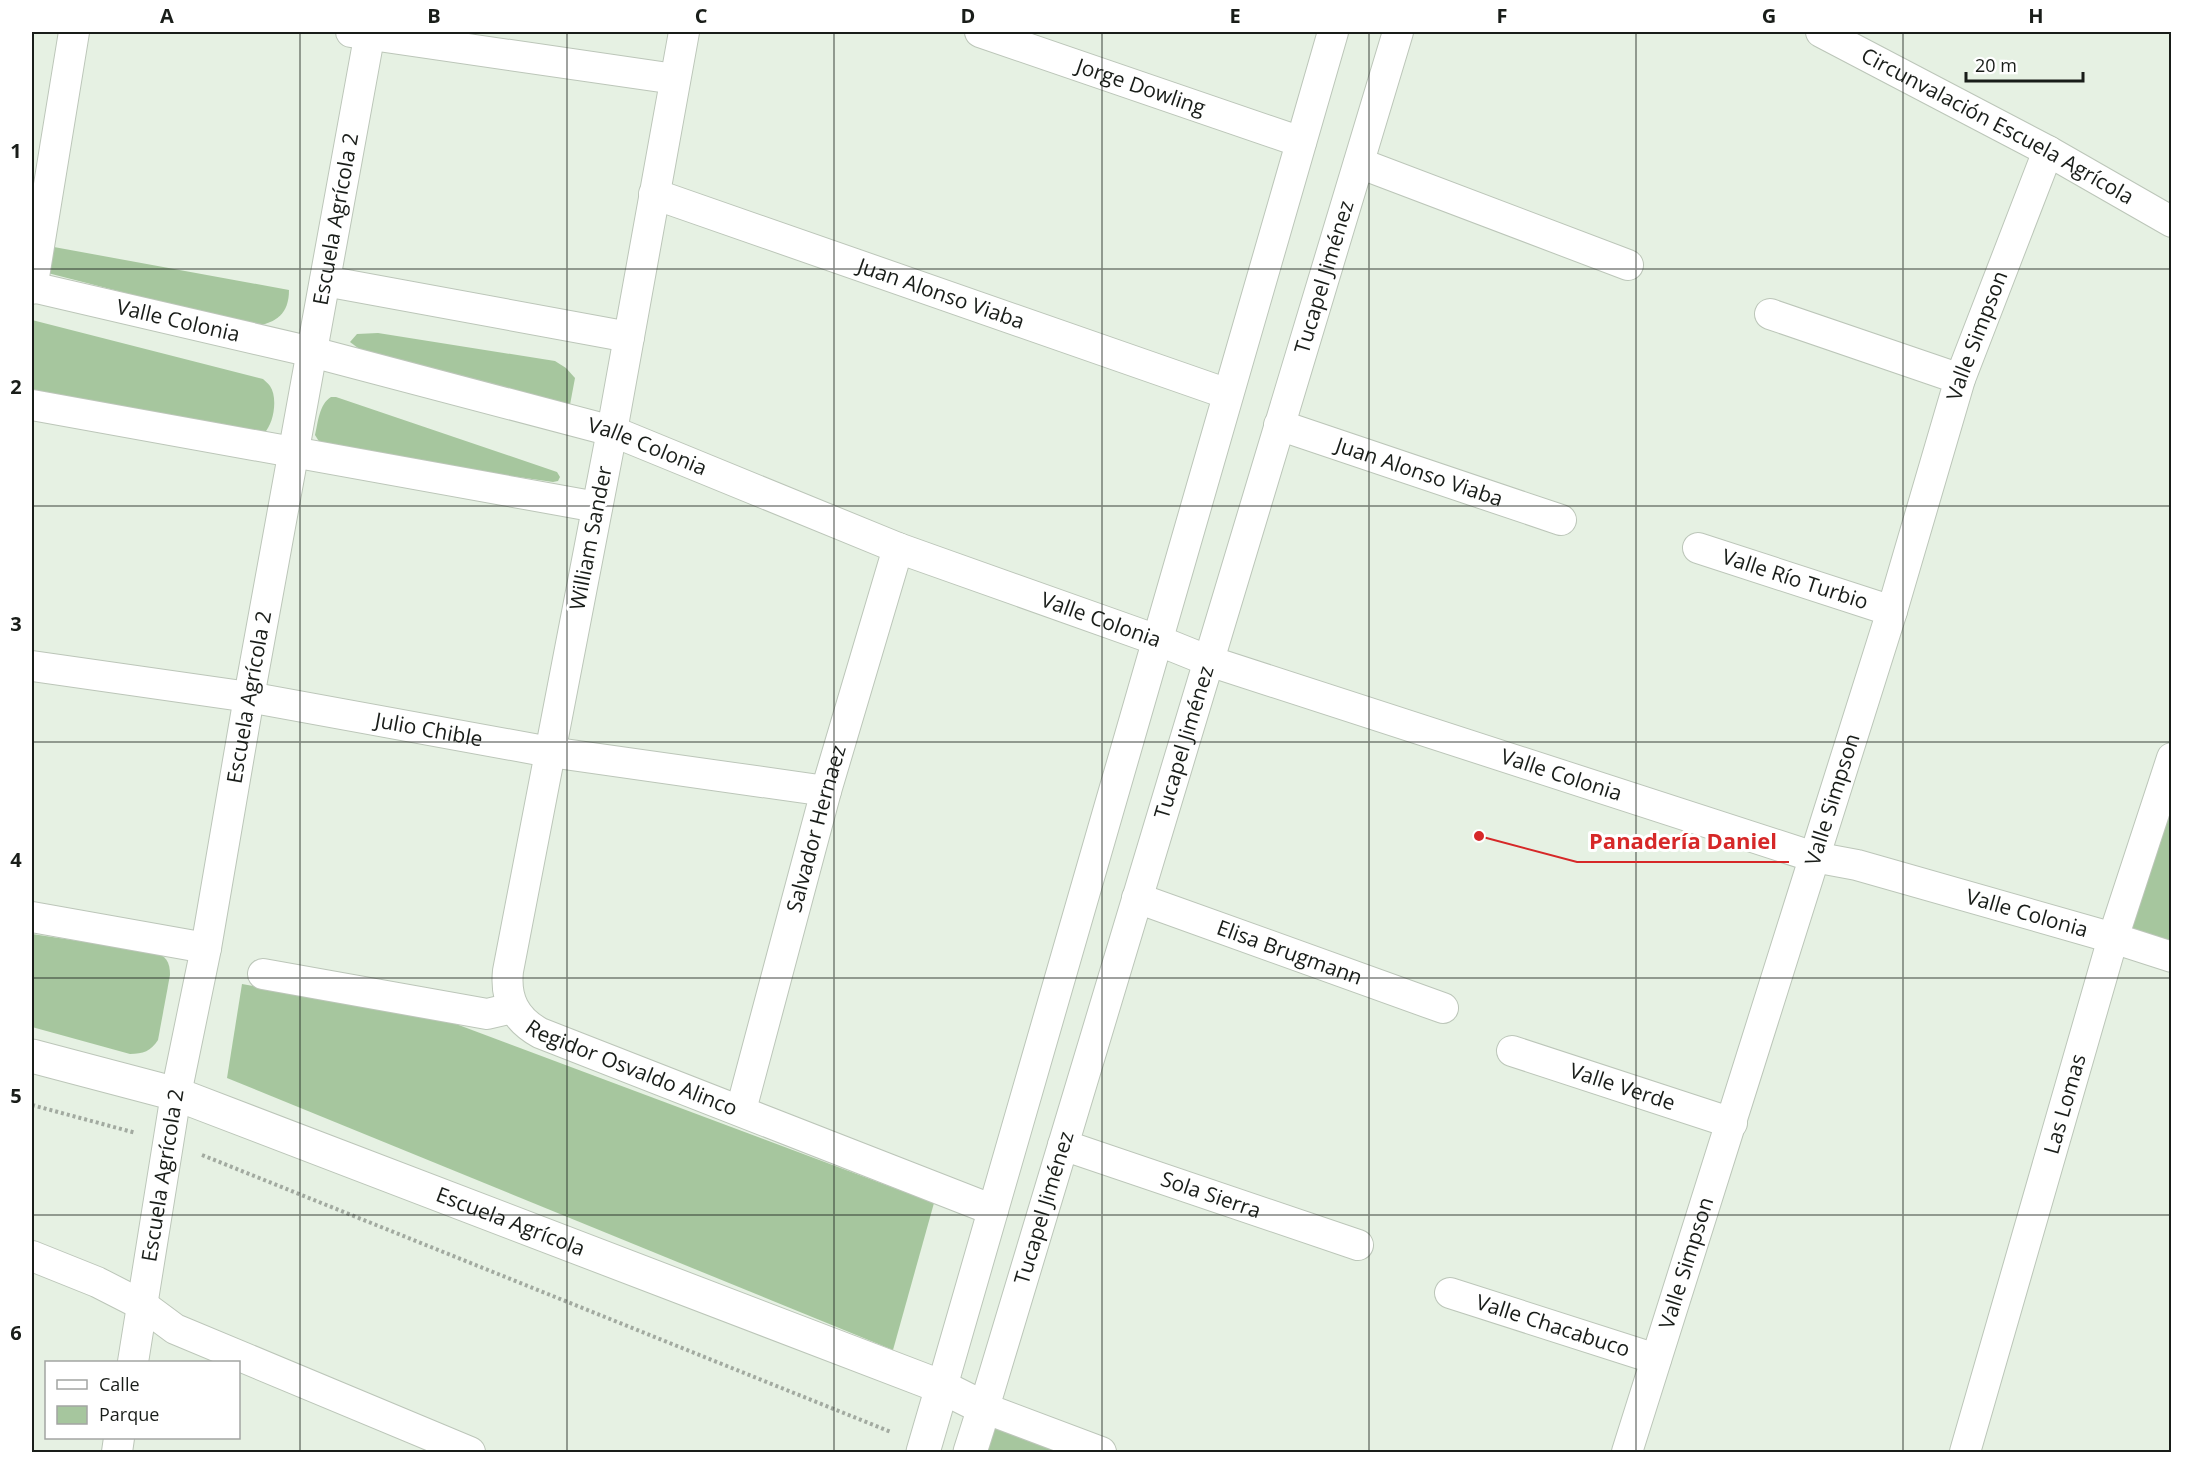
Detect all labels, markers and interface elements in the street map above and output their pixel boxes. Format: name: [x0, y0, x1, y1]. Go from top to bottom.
text: A: [160, 2, 174, 29]
text: B: [427, 2, 441, 29]
text: C: [695, 2, 708, 29]
text: D: [961, 2, 975, 29]
text: E: [1229, 2, 1241, 29]
text: F: [1497, 2, 1507, 29]
text: G: [1762, 2, 1776, 29]
text: H: [2028, 2, 2044, 29]
street label: Circunvalación Escuela Agrícola: [1857, 41, 2139, 210]
scale bar: [1966, 45, 2083, 83]
street label: Jorge Dowling: [1071, 50, 1209, 121]
text: 20 m: [1975, 53, 2017, 77]
street label: Escuela Agrícola 2: [306, 130, 364, 307]
text: 1: [10, 137, 22, 164]
street label: Tucapel Jiménez: [1287, 197, 1360, 357]
street label: Juan Alonso Viaba: [852, 250, 1029, 335]
street label: Valle Simpson: [1939, 266, 2013, 404]
street label: Valle Colonia: [114, 292, 243, 348]
text: 2: [10, 373, 22, 400]
street label: Valle Colonia: [585, 410, 711, 481]
street label: Juan Alonso Viaba: [1330, 429, 1507, 512]
street label: William Sander: [562, 463, 618, 612]
street label: Valle Río Turbio: [1719, 542, 1872, 615]
street label: Valle Colonia: [1037, 585, 1165, 653]
street label: Escuela Agrícola 2: [219, 609, 277, 785]
text: 3: [10, 610, 22, 637]
street label: Tucapel Jiménez: [1147, 662, 1220, 822]
street label: Julio Chible: [371, 705, 485, 752]
street label: Valle Simpson: [1798, 730, 1866, 869]
street label: Valle Colonia: [1498, 741, 1626, 807]
street label: Salvador Hernaez: [779, 742, 852, 915]
callout: Panadería Daniel: [1577, 822, 1789, 862]
text: Panadería Daniel: [1589, 825, 1777, 855]
text: 4: [10, 846, 22, 873]
street label: Valle Colonia: [1963, 882, 2092, 943]
street label: Elisa Brugmann: [1213, 913, 1366, 991]
street label: Regidor Osvaldo Alinco: [520, 1013, 742, 1122]
street label: Las Lomas: [2037, 1051, 2092, 1157]
street label: Valle Verde: [1566, 1056, 1679, 1116]
text: 5: [10, 1082, 22, 1109]
street label: Escuela Agrícola 2: [134, 1087, 190, 1264]
street label: Tucapel Jiménez: [1007, 1128, 1080, 1287]
street label: Sola Sierra: [1157, 1164, 1265, 1224]
street label: Escuela Agrícola: [432, 1180, 589, 1262]
street label: Valle Simpson: [1652, 1193, 1719, 1332]
street label: Valle Chacabuco: [1473, 1287, 1634, 1363]
text: 6: [10, 1319, 22, 1346]
legend: [45, 1361, 240, 1439]
text: Calle: [99, 1372, 140, 1396]
text: Parque: [99, 1402, 159, 1426]

